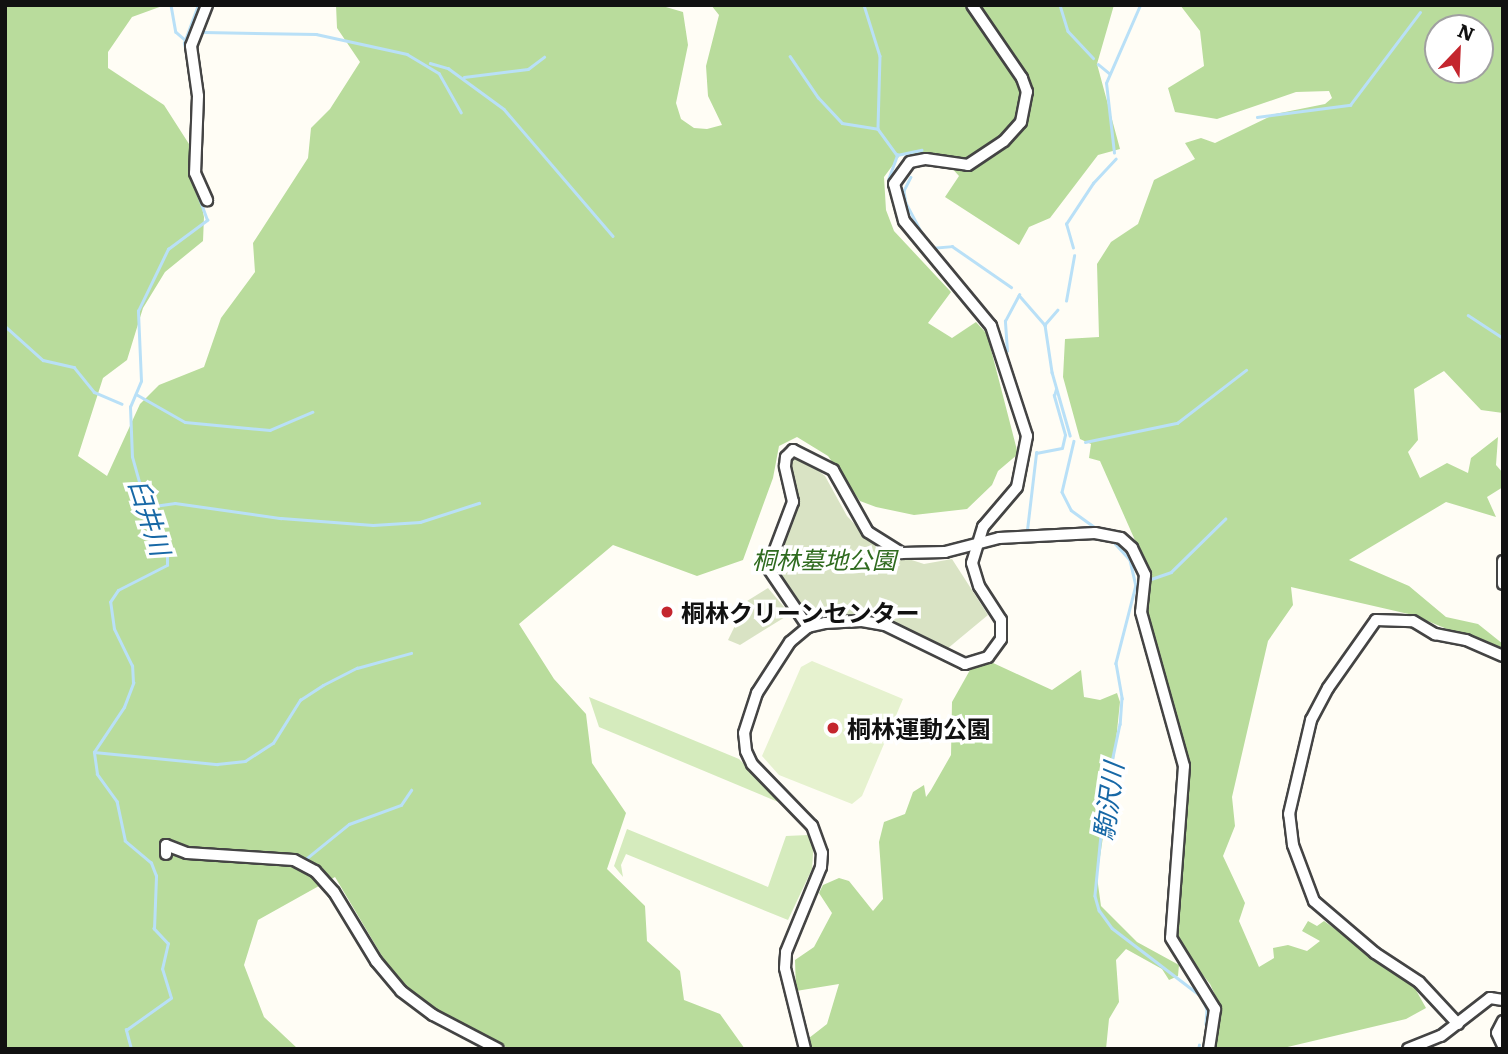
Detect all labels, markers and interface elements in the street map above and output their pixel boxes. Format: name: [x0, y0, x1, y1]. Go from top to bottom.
north arrow: [1424, 14, 1494, 84]
text: N: [1454, 16, 1479, 48]
water label: 臼井川: [124, 475, 178, 559]
park label: 桐林墓地公園: [752, 545, 896, 573]
place label: 桐林クリーンセンター: [681, 598, 921, 626]
marker: 桐林クリーンセンター: [659, 604, 675, 620]
place label: 桐林運動公園: [847, 714, 991, 742]
marker: 桐林運動公園: [825, 720, 841, 736]
water label: 駒沢川: [1086, 760, 1128, 842]

